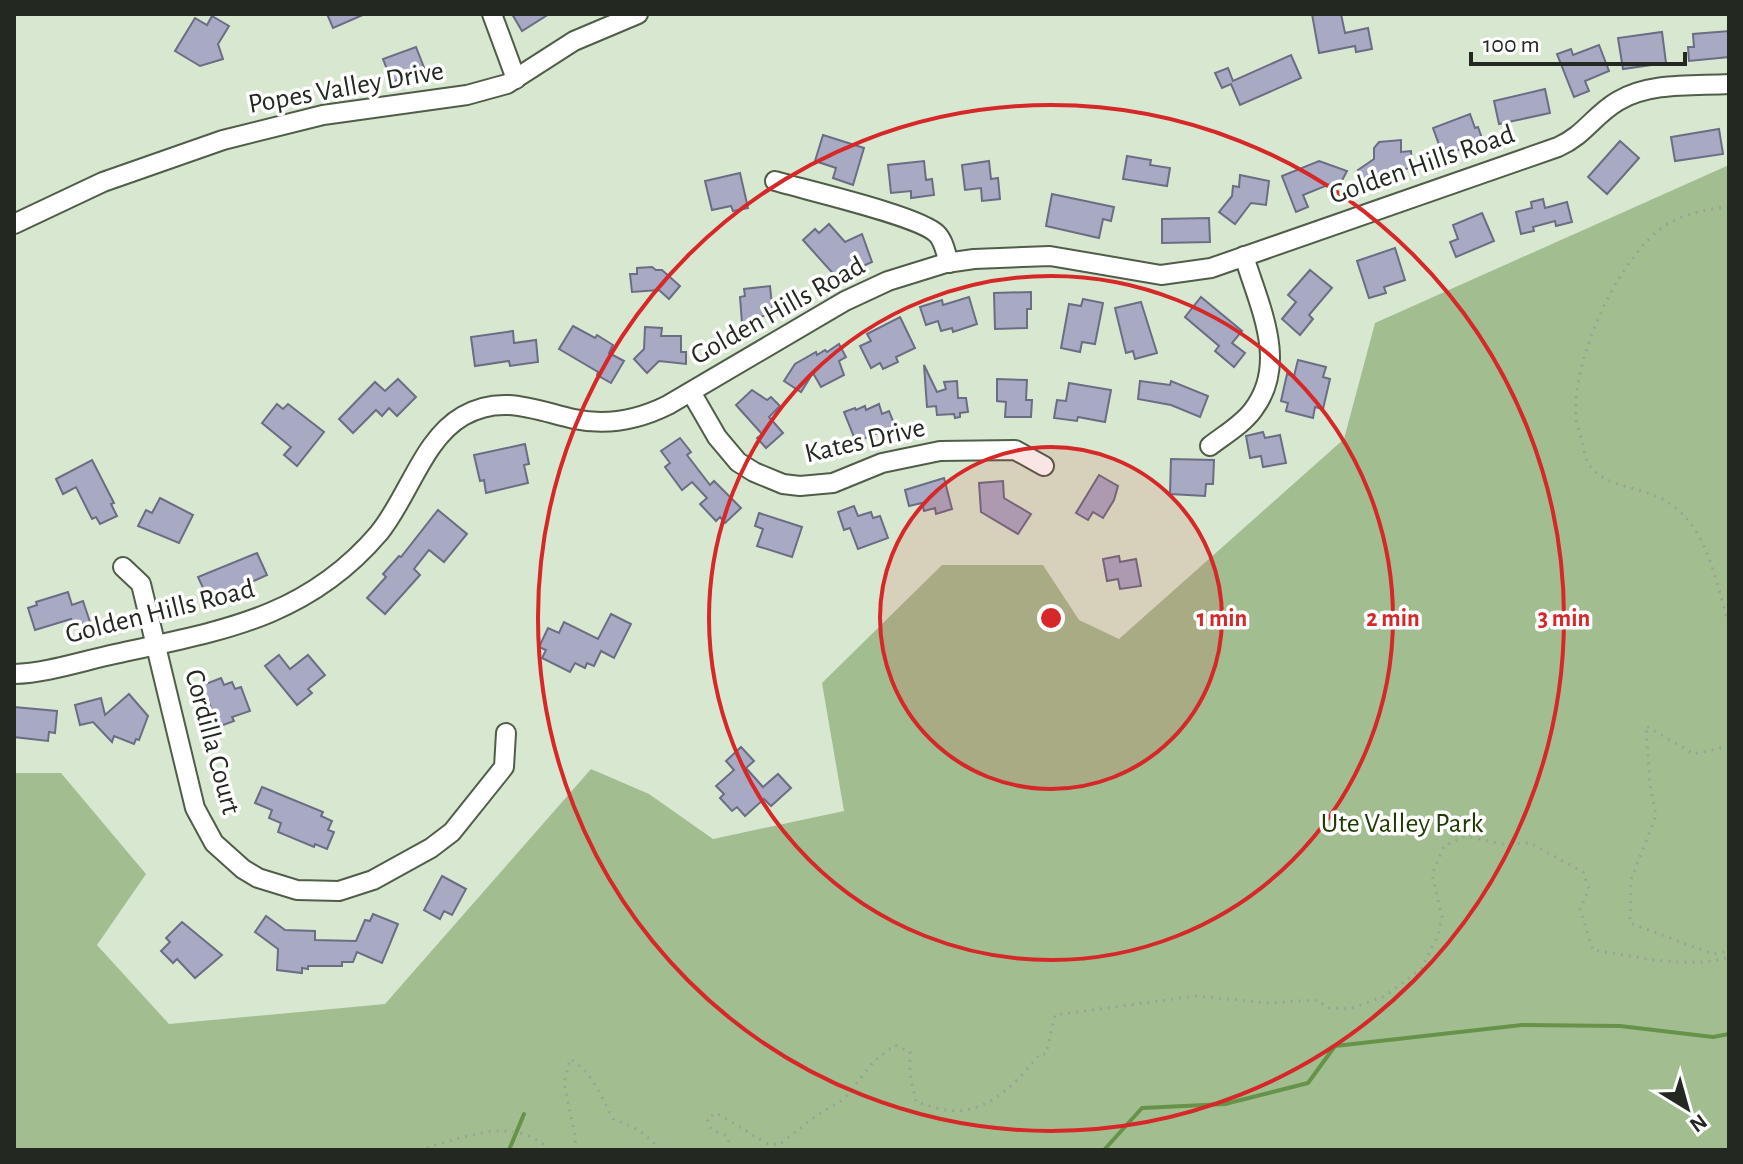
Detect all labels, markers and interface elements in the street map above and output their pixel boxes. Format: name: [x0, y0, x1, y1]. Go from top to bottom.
scale bar: [1471, 16, 1685, 66]
text: 100 m: [1483, 33, 1540, 57]
street label: Popes Valley Drive: [246, 57, 446, 119]
street label: Golden Hills Road: [1326, 120, 1518, 210]
street label: Golden Hills Road: [686, 252, 870, 370]
street label: Kates Drive: [802, 414, 928, 468]
street label: Golden Hills Road: [63, 575, 257, 649]
centre of rings: [1037, 604, 1065, 632]
text: 1 min: [1197, 607, 1247, 631]
text: 2 min: [1366, 607, 1420, 631]
text: 3 min: [1538, 607, 1590, 631]
street label: Cordilla Court: [179, 666, 245, 818]
park label: Ute Valley Park: [1321, 810, 1483, 838]
north arrow: [1647, 1068, 1727, 1148]
text: N: [1686, 1110, 1711, 1137]

